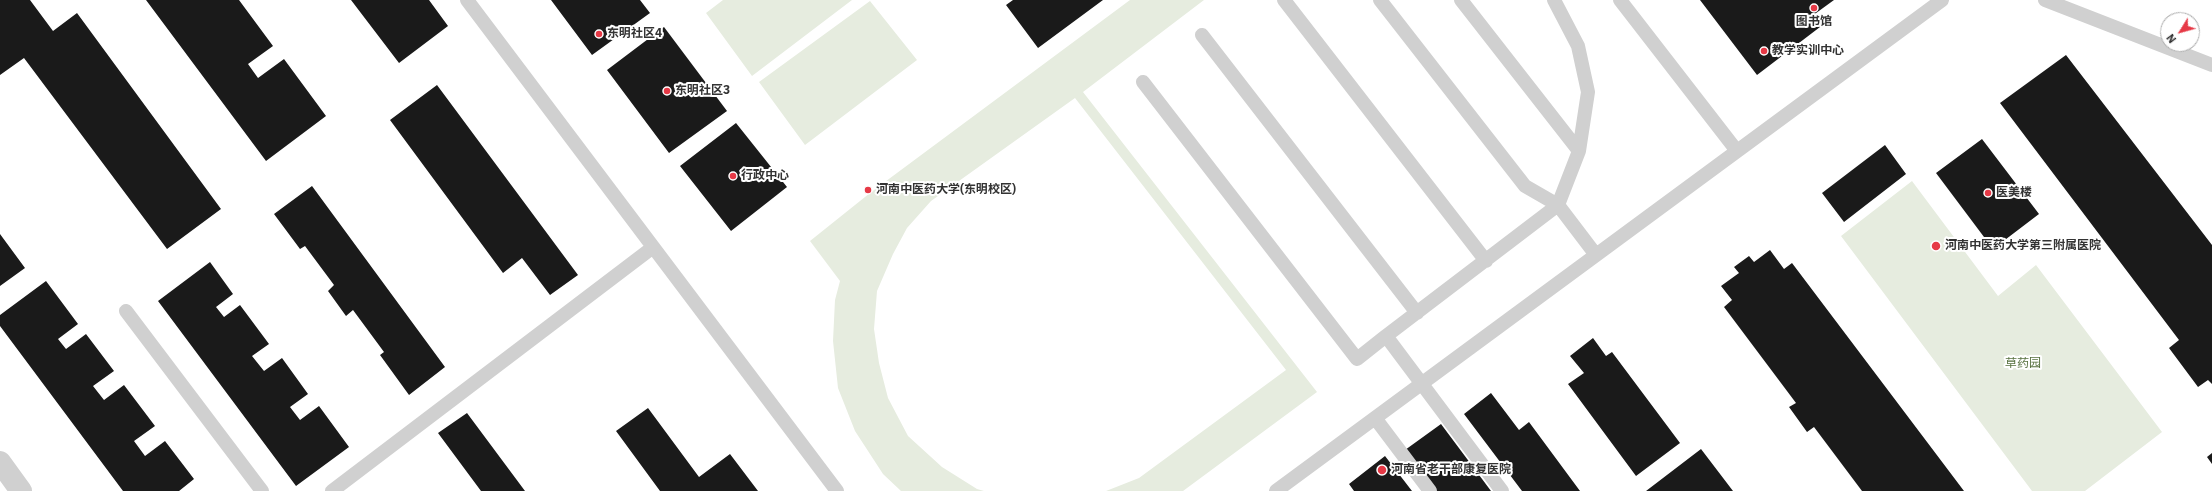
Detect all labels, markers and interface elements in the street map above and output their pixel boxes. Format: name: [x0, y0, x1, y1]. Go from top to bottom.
marker: 图书馆: [1809, 3, 1819, 13]
north arrow: [2160, 12, 2200, 52]
place label: 图书馆: [1796, 15, 1832, 29]
place label: 东明社区4: [607, 27, 662, 41]
marker: 东明社区4: [594, 29, 604, 39]
text: N: [2163, 31, 2179, 46]
place label: 教学实训中心: [1772, 44, 1844, 58]
marker: 教学实训中心: [1759, 46, 1769, 56]
place label: 东明社区3: [675, 84, 730, 98]
marker: 东明社区3: [662, 86, 672, 96]
place label: 行政中心: [741, 169, 789, 183]
marker: 行政中心: [728, 171, 738, 181]
place label: 河南中医药大学(东明校区): [876, 183, 1016, 197]
marker: 河南中医药大学(东明校区): [863, 185, 873, 195]
place label: 医美楼: [1996, 186, 2032, 200]
marker: 医美楼: [1983, 188, 1993, 198]
place label: 河南中医药大学第三附属医院: [1945, 239, 2101, 253]
marker: 河南中医药大学第三附属医院: [1930, 240, 1942, 252]
park label: 草药园: [2005, 357, 2041, 371]
place label: 河南省老干部康复医院: [1391, 463, 1511, 477]
marker: 河南省老干部康复医院: [1376, 464, 1388, 476]

